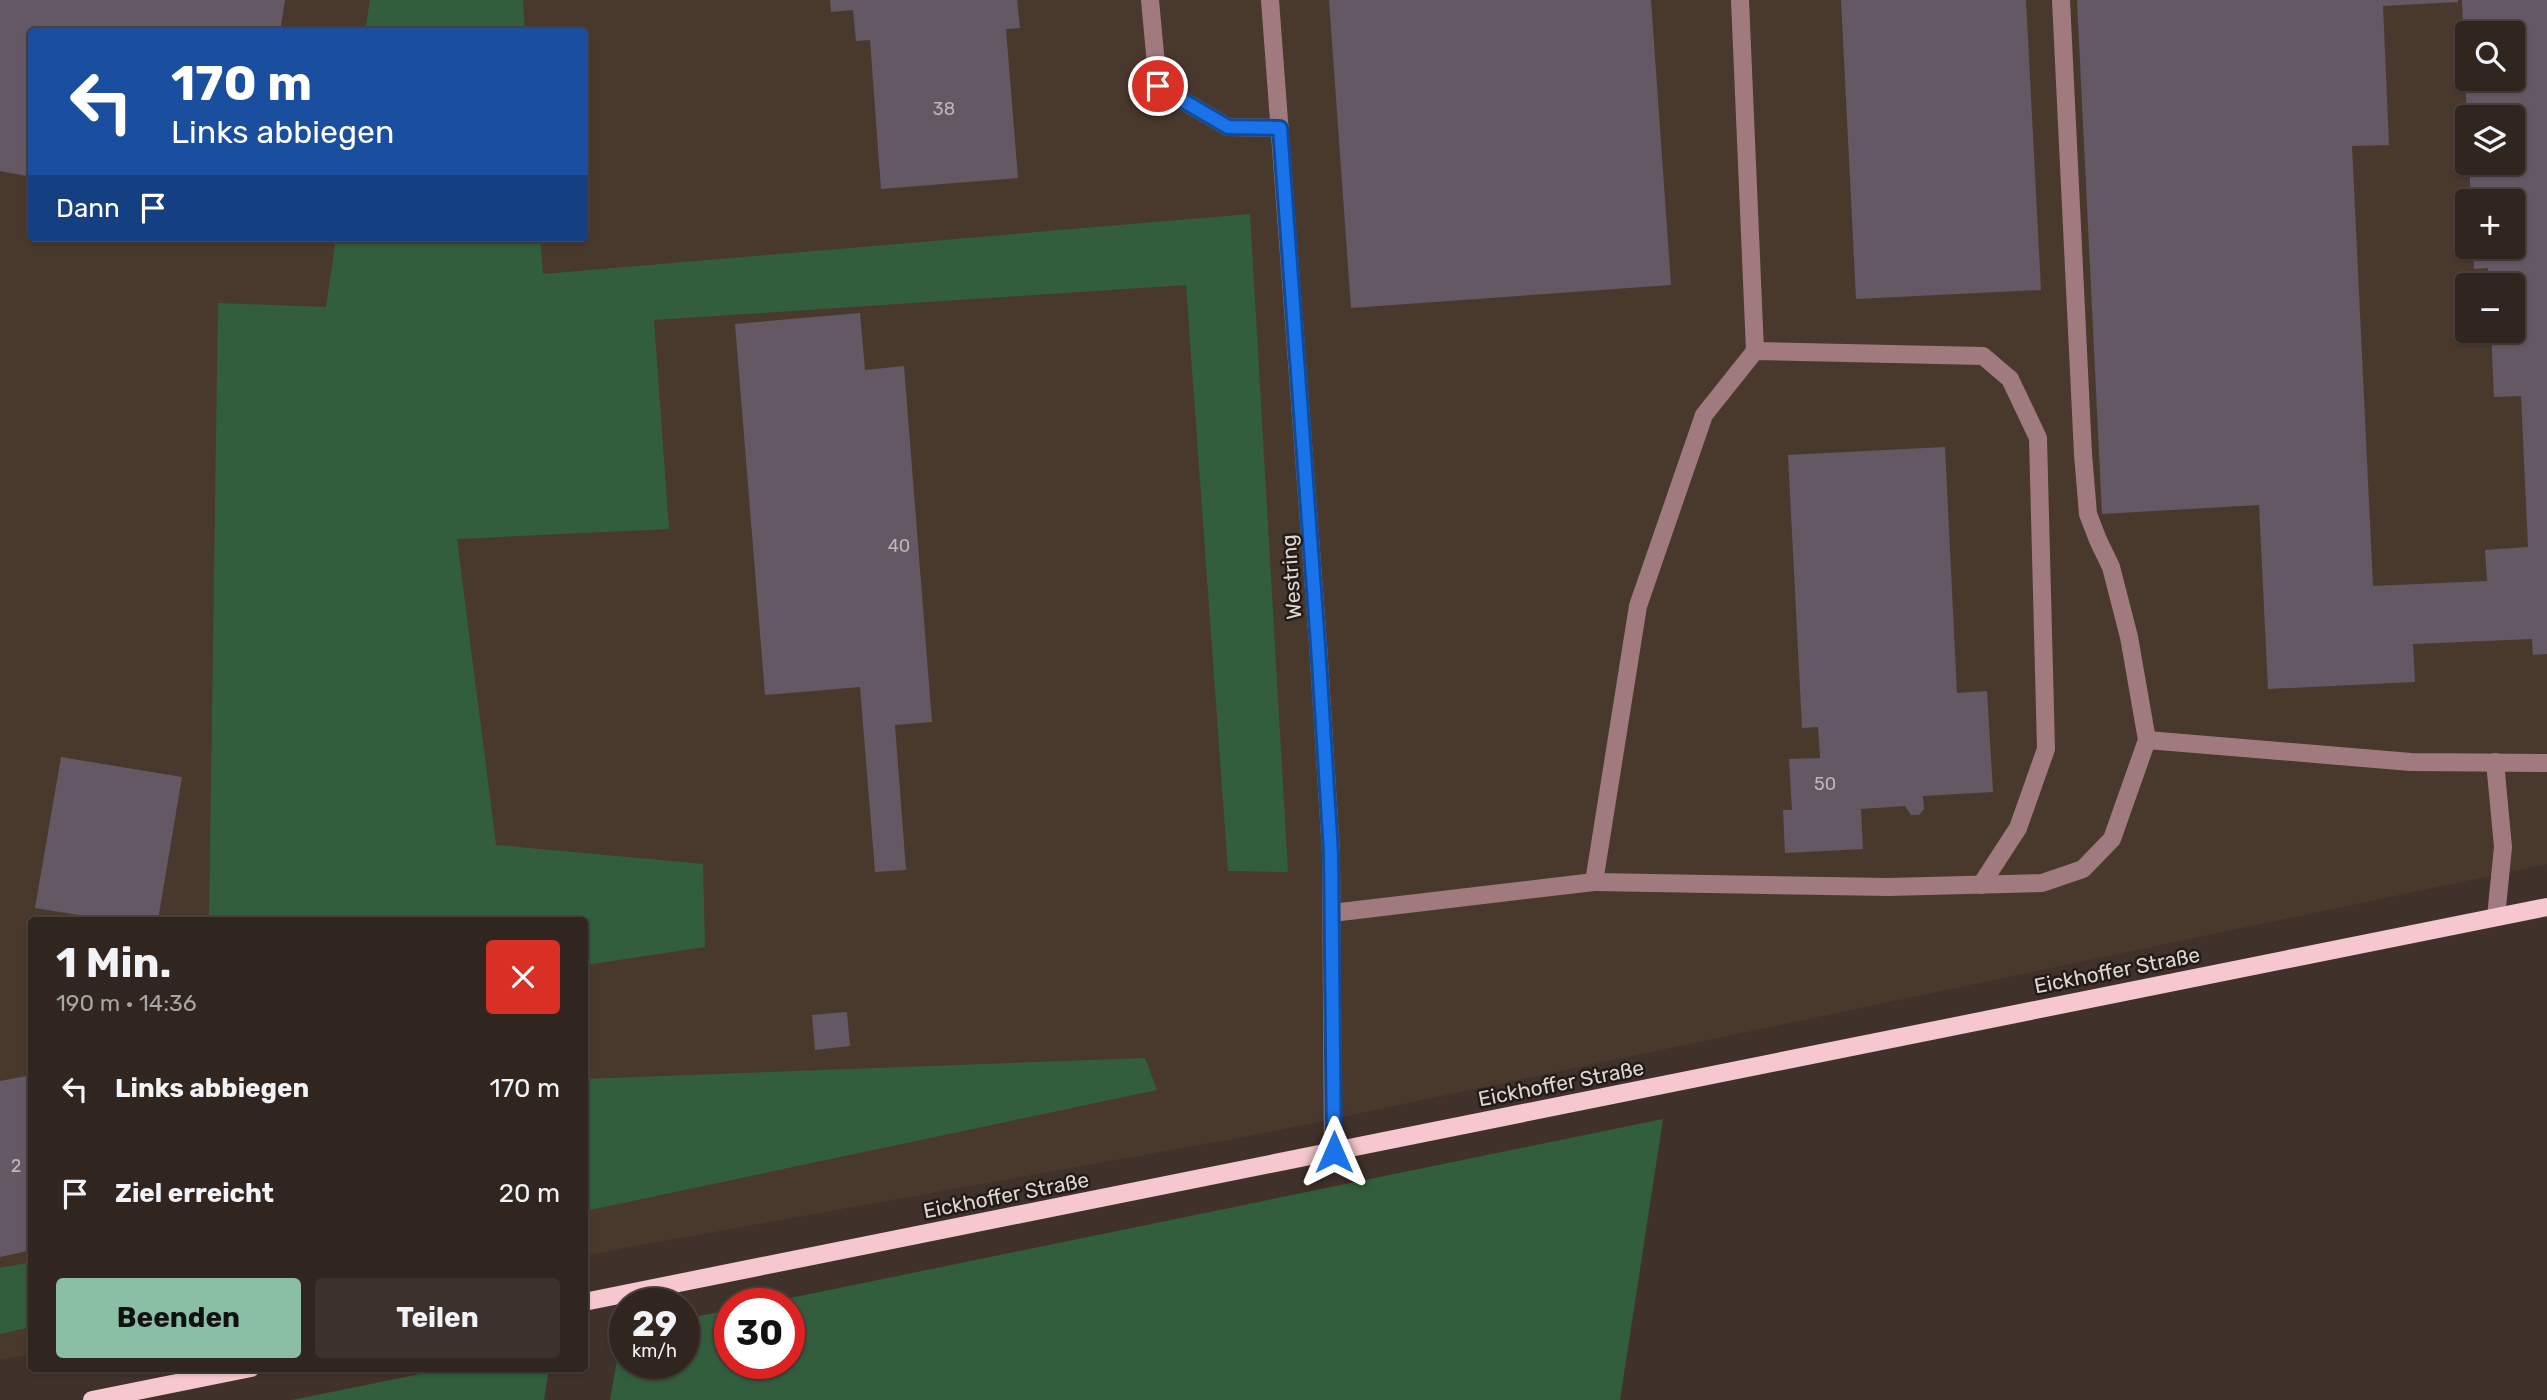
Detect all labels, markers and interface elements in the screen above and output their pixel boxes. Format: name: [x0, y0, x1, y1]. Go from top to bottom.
map controls: [2455, 21, 2525, 343]
button: search: [2455, 21, 2525, 91]
text: 170 m: [171, 54, 312, 112]
icon: left: [56, 56, 147, 147]
pin: [1128, 56, 1188, 116]
icon: arrive: [1139, 67, 1177, 105]
house number: 38: [933, 98, 955, 120]
button: layers: [2455, 105, 2525, 175]
text: Links abbiegen: [171, 113, 394, 151]
icon: arrive: [134, 189, 172, 227]
button: +: [2455, 189, 2525, 259]
text: Dann: [56, 193, 120, 224]
button: −: [2455, 273, 2525, 343]
street label: Westring: [1276, 534, 1306, 620]
house number: 40: [888, 535, 910, 557]
house number: 50: [1814, 773, 1836, 795]
text: 1 Min.: [56, 938, 172, 988]
button: close: [486, 940, 560, 1014]
street label: Eickhoffer Straße: [2032, 942, 2202, 998]
text: 190 m · 14:36: [56, 989, 197, 1017]
street label: Eickhoffer Straße: [1476, 1055, 1646, 1111]
icon: left: [56, 1070, 94, 1108]
text: Links abbiegen: [115, 1073, 309, 1104]
text: 170 m: [490, 1073, 560, 1104]
position arrow: [1297, 1115, 1371, 1189]
house number: 2: [11, 1155, 21, 1177]
street label: Eickhoffer Straße: [921, 1167, 1091, 1223]
icon: arrive: [56, 1175, 94, 1213]
text: Ziel erreicht: [115, 1178, 274, 1209]
text: 20 m: [499, 1178, 560, 1209]
button: Beenden: [56, 1278, 301, 1358]
button: Teilen: [315, 1278, 560, 1358]
speed limit sign: 30: [714, 1288, 805, 1379]
text: 29: [632, 1303, 677, 1345]
text: km/h: [632, 1340, 677, 1362]

